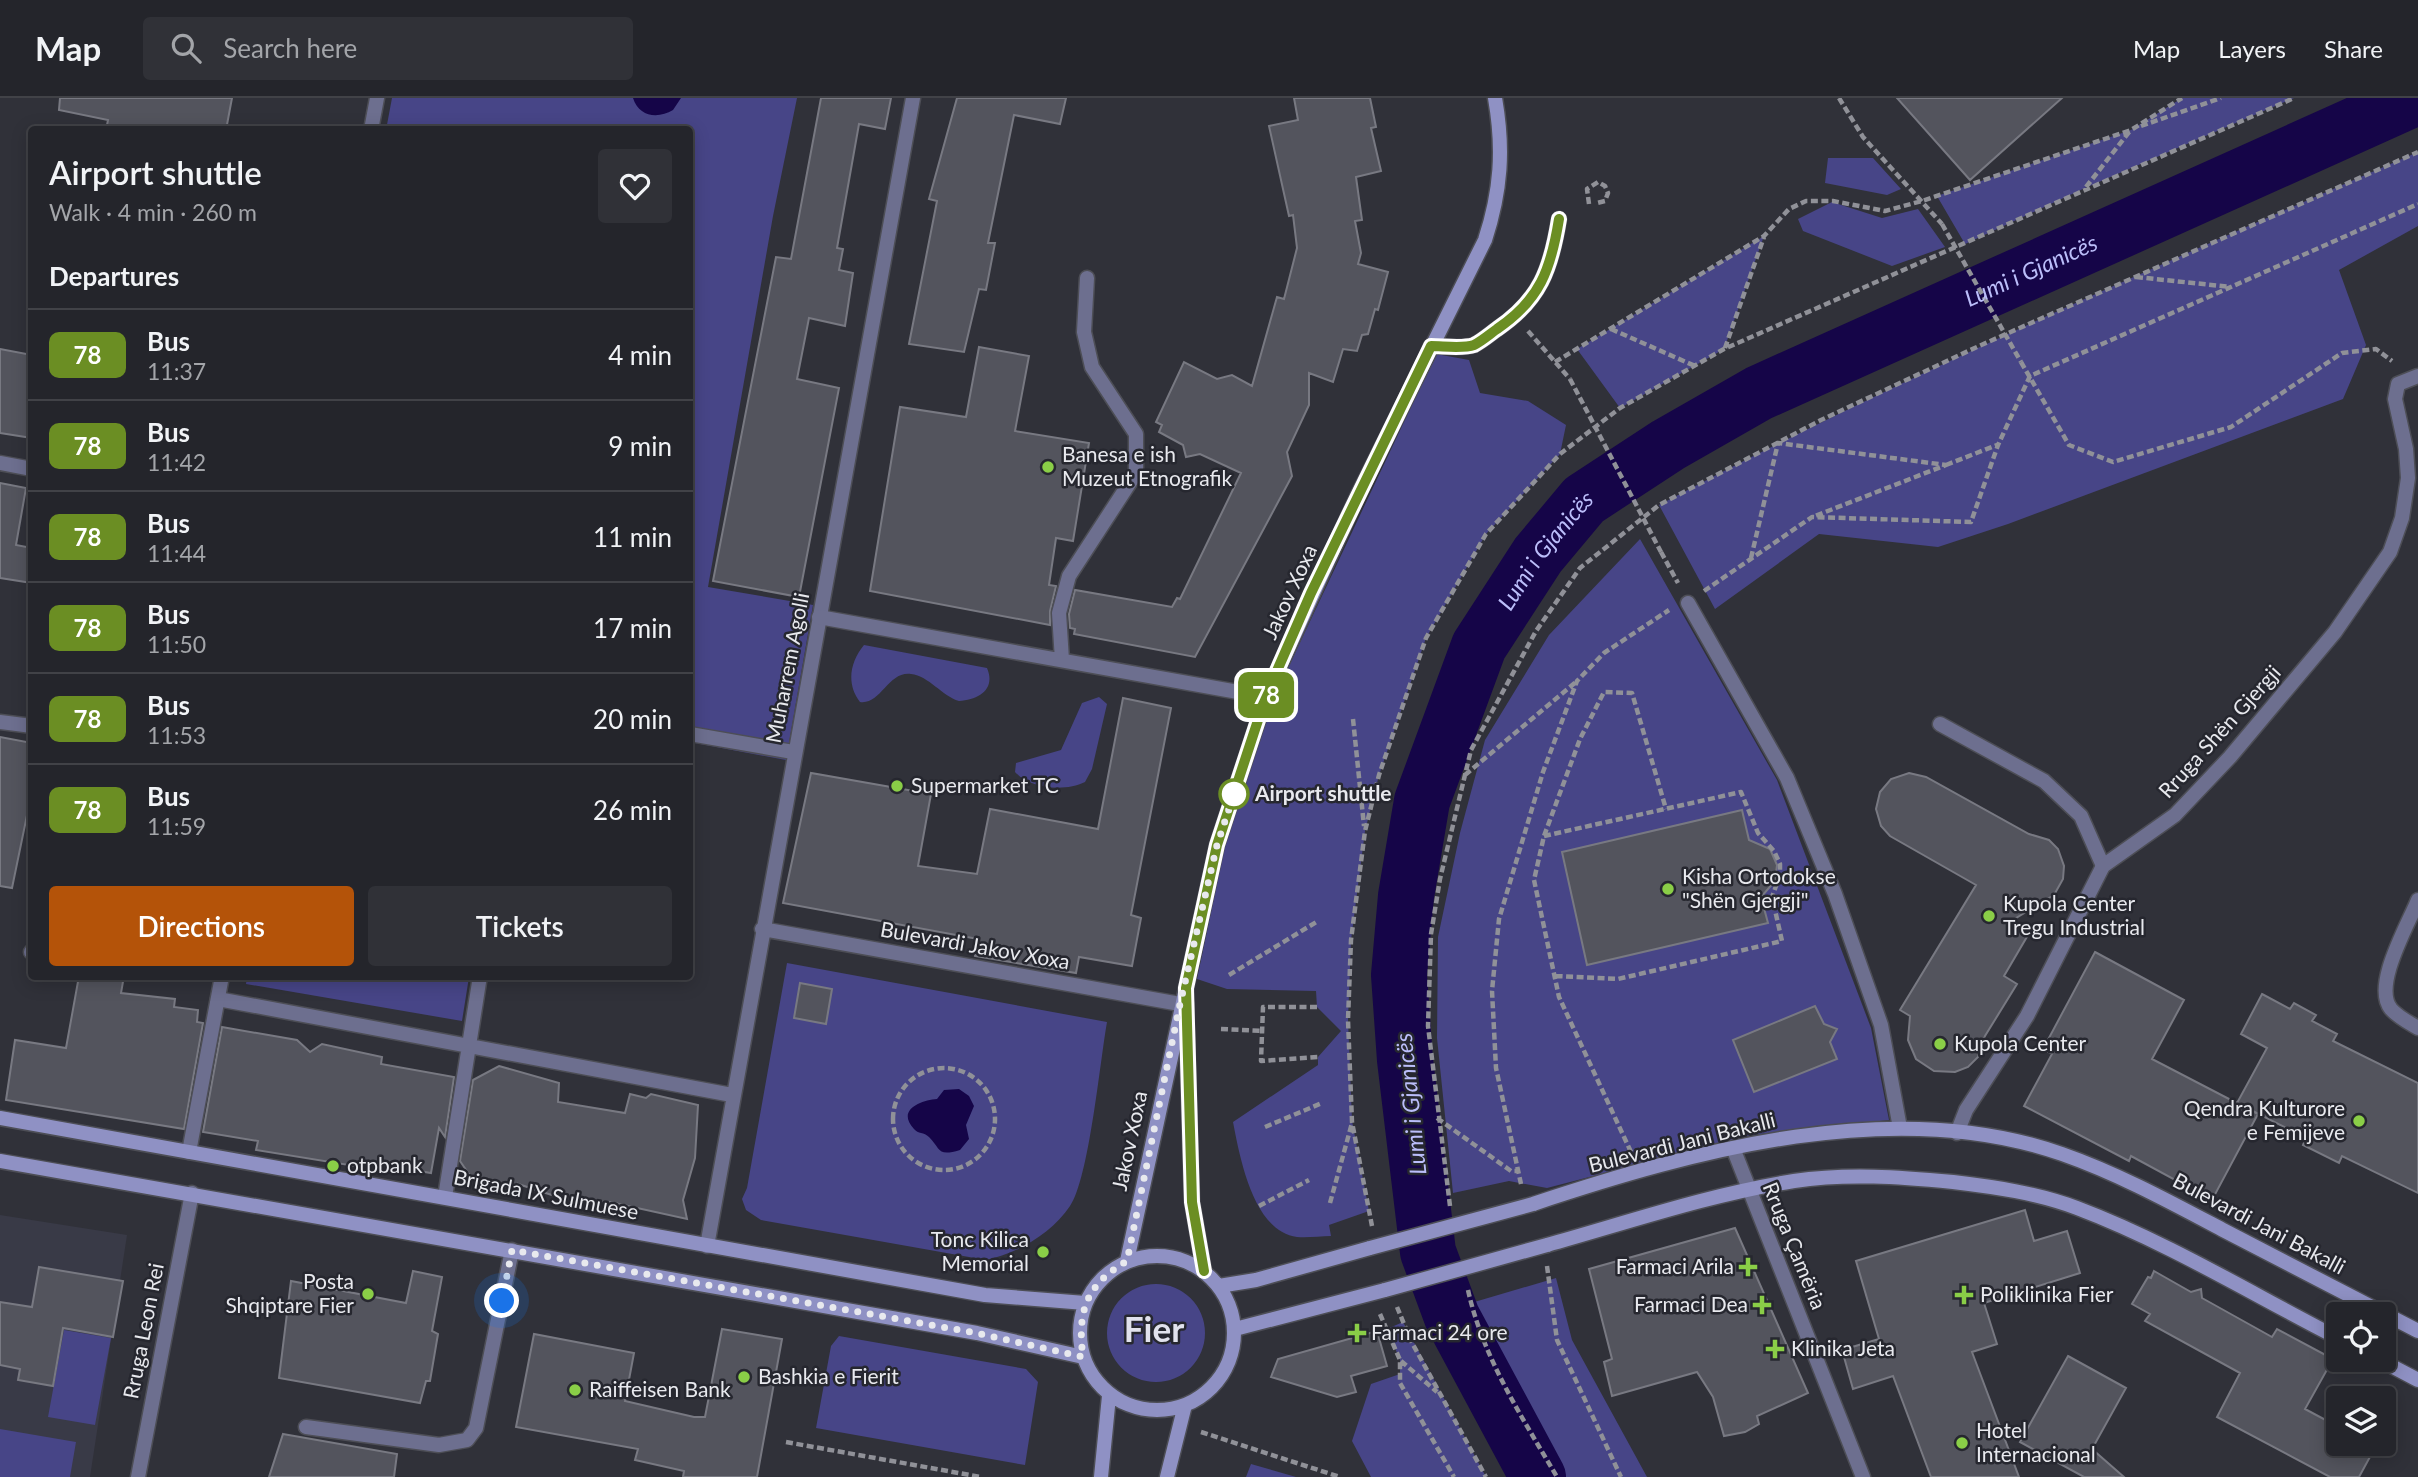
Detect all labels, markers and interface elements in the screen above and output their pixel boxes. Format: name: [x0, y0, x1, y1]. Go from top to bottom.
search box: [143, 17, 633, 80]
text: Map: [35, 28, 101, 68]
icon: search: [167, 29, 205, 67]
text: Search here: [223, 32, 357, 64]
text: Map: [2133, 34, 2180, 63]
text: Layers: [2218, 34, 2286, 63]
text: Share: [2324, 34, 2383, 63]
button: heart: [598, 149, 672, 223]
text: Airport shuttle: [49, 152, 262, 192]
text: Walk · 4 min · 260 m: [49, 198, 257, 226]
water label: Lumi i Gjanicës: [1960, 228, 2101, 312]
text: Departures: [49, 260, 179, 292]
text: Bus: [147, 325, 190, 357]
text: 4 min: [608, 339, 672, 371]
text: 78: [74, 340, 101, 369]
text: 11:37: [147, 357, 206, 385]
text: Bus: [147, 416, 190, 448]
text: 9 min: [608, 430, 672, 462]
text: 78: [74, 431, 101, 460]
place label: Banesa e ish Muzeut Etnografik: [1062, 441, 1232, 490]
text: 11:42: [147, 448, 206, 476]
marker: Banesa e ish Muzeut Etnografik: [1040, 459, 1056, 475]
water label: Lumi i Gjanicës: [1491, 483, 1598, 615]
text: Bus: [147, 507, 190, 539]
text: 11 min: [593, 521, 672, 553]
text: 78: [74, 522, 101, 551]
text: 11:44: [147, 539, 206, 567]
street label: Jakov Xoxa: [1256, 540, 1321, 643]
street label: Muharrem Agolli: [760, 590, 813, 745]
text: Bus: [147, 598, 190, 630]
text: 17 min: [593, 612, 672, 644]
text: 78: [74, 613, 101, 642]
text: 11:50: [147, 630, 206, 658]
street label: Rruga Shën Gjergji: [2153, 659, 2285, 803]
line badge: 78: [1234, 672, 1298, 718]
text: 78: [1252, 680, 1280, 709]
text: Bus: [147, 689, 190, 721]
text: 20 min: [593, 703, 672, 735]
text: 78: [74, 704, 101, 733]
text: 11:53: [147, 721, 206, 749]
place label: Supermarket TC: [911, 772, 1059, 797]
marker: Supermarket TC: [889, 778, 905, 794]
marker: Airport shuttle: [1219, 779, 1249, 809]
text: Bus: [147, 780, 190, 812]
place label: Airport shuttle: [1254, 780, 1392, 805]
text: 26 min: [593, 794, 672, 826]
text: 78: [74, 795, 101, 824]
text: 11:59: [147, 812, 206, 840]
place label: Kisha Ortodokse "Shën Gjergji": [1682, 863, 1836, 912]
marker: Kisha Ortodokse "Shën Gjergji": [1660, 881, 1676, 897]
button: Directions: [49, 886, 354, 966]
button: Tickets: [368, 886, 672, 966]
place label: Kupola Center Tregu Industrial: [2003, 890, 2145, 939]
marker: Kupola Center Tregu Industrial: [1981, 908, 1997, 924]
street label: Bulevardi Jakov Xoxa: [878, 916, 1072, 974]
place label: Kupola Center: [1954, 1030, 2087, 1055]
water label: Lumi i Gjanicës: [1389, 1032, 1431, 1176]
marker: Kupola Center: [1932, 1036, 1948, 1052]
street label: Jakov Xoxa: [1106, 1088, 1151, 1193]
place label: Qendra Kulturore e Femijeve: [2184, 1095, 2345, 1144]
street label: Bulevardi Jani Bakalli: [1586, 1106, 1778, 1177]
marker: Qendra Kulturore e Femijeve: [2351, 1113, 2367, 1129]
place label: otpbank: [347, 1152, 423, 1177]
marker: otpbank: [325, 1158, 341, 1174]
street label: Brigada IX Sulmuese: [452, 1163, 641, 1224]
street label: Bulevardi Jani Bakalli: [2169, 1167, 2350, 1279]
street label: Rruga Çamëria: [1759, 1178, 1832, 1313]
place label: Tonc Kilica Memorial: [931, 1226, 1029, 1275]
marker: Tonc Kilica Memorial: [1035, 1244, 1051, 1260]
place label: Farmaci Arila: [1616, 1253, 1734, 1278]
marker: Farmaci Arila: [1740, 1259, 1756, 1275]
street label: Rruga Leon Rei: [117, 1261, 168, 1401]
place label: Posta Shqiptare Fier: [225, 1268, 354, 1317]
place label: Poliklinika Fier: [1980, 1281, 2114, 1306]
your location: [484, 1283, 519, 1318]
marker: Poliklinika Fier: [1954, 1285, 1974, 1305]
marker: Posta Shqiptare Fier: [360, 1286, 376, 1302]
place label: Farmaci Dea: [1634, 1291, 1748, 1316]
marker: Farmaci Dea: [1754, 1297, 1770, 1313]
map controls: [2326, 1302, 2396, 1456]
button: locate: [2326, 1302, 2396, 1372]
district label: Fier: [1124, 1307, 1184, 1349]
place label: Farmaci 24 ore: [1371, 1319, 1508, 1344]
marker: Farmaci 24 ore: [1349, 1325, 1365, 1341]
place label: Klinika Jeta: [1791, 1335, 1895, 1360]
marker: Klinika Jeta: [1765, 1339, 1785, 1359]
place label: Bashkia e Fierit: [758, 1363, 899, 1388]
marker: Bashkia e Fierit: [736, 1369, 752, 1385]
place label: Raiffeisen Bank: [589, 1376, 731, 1401]
marker: Raiffeisen Bank: [567, 1382, 583, 1398]
button: layers: [2326, 1386, 2396, 1456]
place label: Hotel Internacional: [1976, 1417, 2096, 1466]
marker: Hotel Internacional: [1954, 1435, 1970, 1451]

